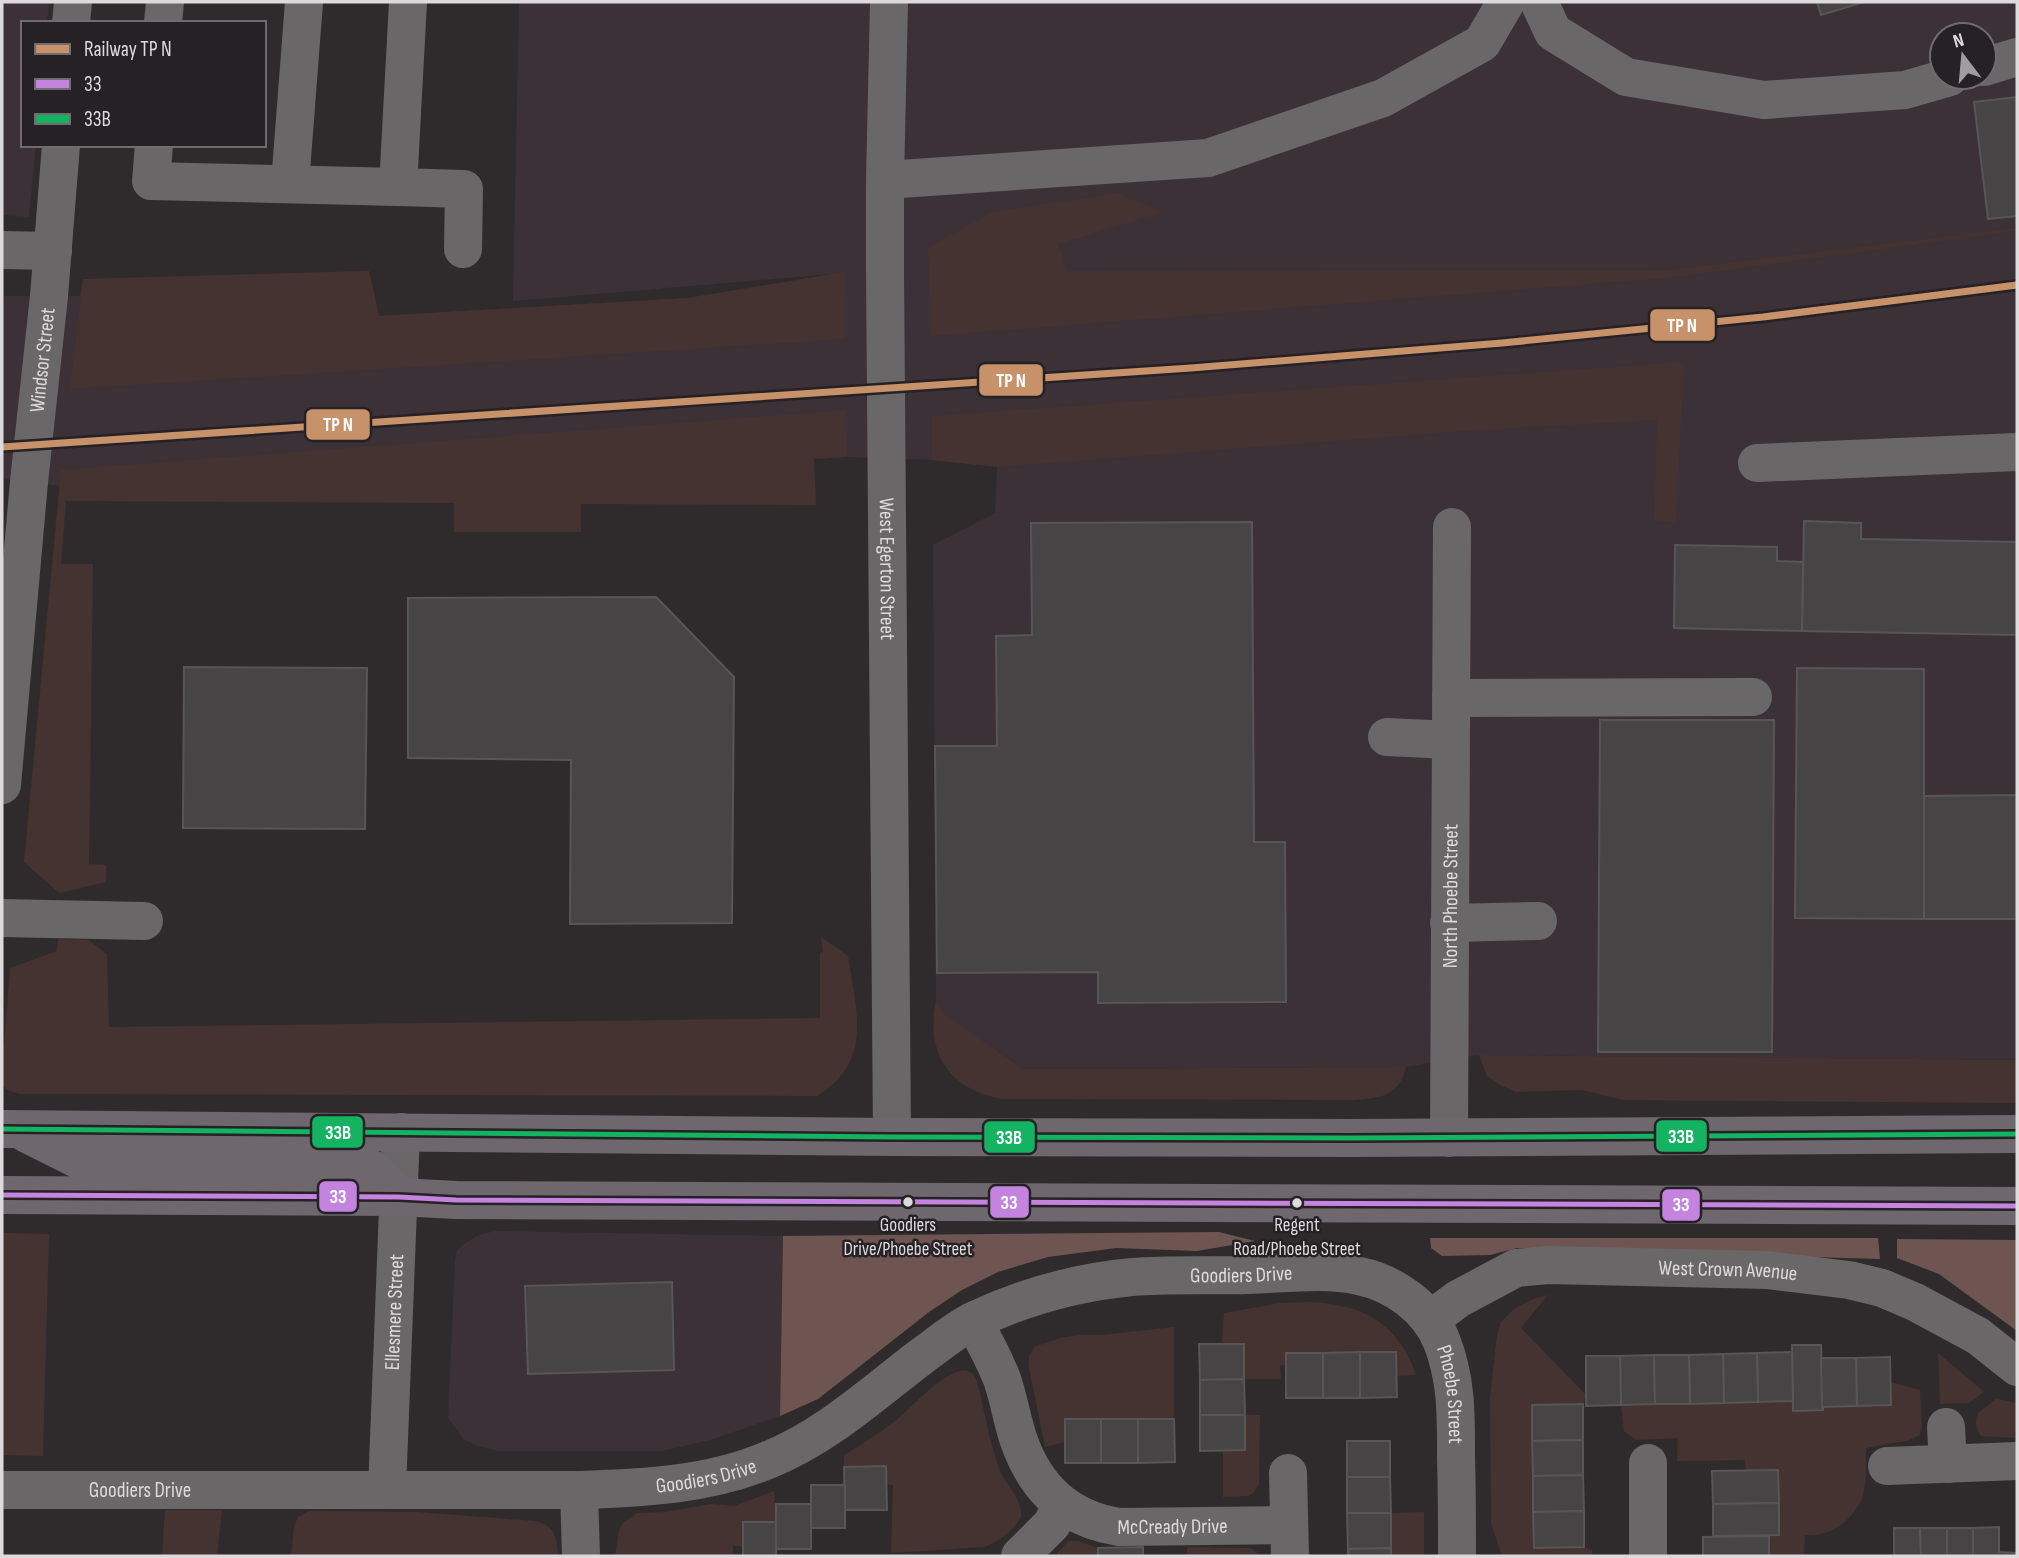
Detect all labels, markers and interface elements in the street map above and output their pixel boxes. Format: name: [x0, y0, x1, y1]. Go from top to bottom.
legend: [21, 21, 266, 147]
north arrow: [1928, 21, 1998, 91]
text: N: [1951, 29, 1967, 54]
text: Railway TP N: [84, 37, 172, 62]
text: 33: [84, 72, 102, 97]
text: 33B: [84, 107, 111, 132]
street label: Windsor Street: [25, 306, 61, 414]
line badge: TP N: [1649, 308, 1716, 342]
text: TP N: [1667, 315, 1697, 338]
line badge: TP N: [978, 363, 1044, 397]
text: TP N: [996, 370, 1026, 393]
line badge: TP N: [305, 408, 371, 441]
text: TP N: [323, 414, 353, 437]
street label: West Egerton Street: [874, 498, 900, 640]
street label: North Phoebe Street: [1438, 824, 1464, 968]
line badge: 33B: [311, 1115, 364, 1149]
line badge: 33B: [1655, 1119, 1708, 1153]
line badge: 33B: [983, 1120, 1036, 1154]
text: 33B: [325, 1122, 351, 1145]
text: 33B: [1668, 1126, 1694, 1149]
text: 33B: [996, 1127, 1022, 1150]
line badge: 33: [318, 1180, 358, 1213]
line badge: 33: [989, 1185, 1030, 1219]
text: 33: [329, 1186, 347, 1209]
line badge: 33: [1661, 1188, 1701, 1222]
text: 33: [1000, 1192, 1018, 1215]
text: 33: [1672, 1194, 1690, 1217]
marker: Goodiers Drive/Phoebe Street: [901, 1195, 915, 1209]
marker: Regent Road/Phoebe Street: [1290, 1196, 1304, 1210]
place label: Goodiers Drive/Phoebe Street: [843, 1214, 973, 1261]
place label: Regent Road/Phoebe Street: [1233, 1214, 1361, 1261]
street label: Ellesmere Street: [380, 1254, 409, 1371]
street label: West Crown Avenue: [1658, 1256, 1799, 1287]
street label: Goodiers Drive: [1190, 1261, 1293, 1288]
street label: Phoebe Street: [1431, 1342, 1468, 1444]
street label: Goodiers Drive: [654, 1454, 760, 1499]
street label: Goodiers Drive: [89, 1478, 191, 1503]
street label: McCready Drive: [1117, 1514, 1228, 1540]

